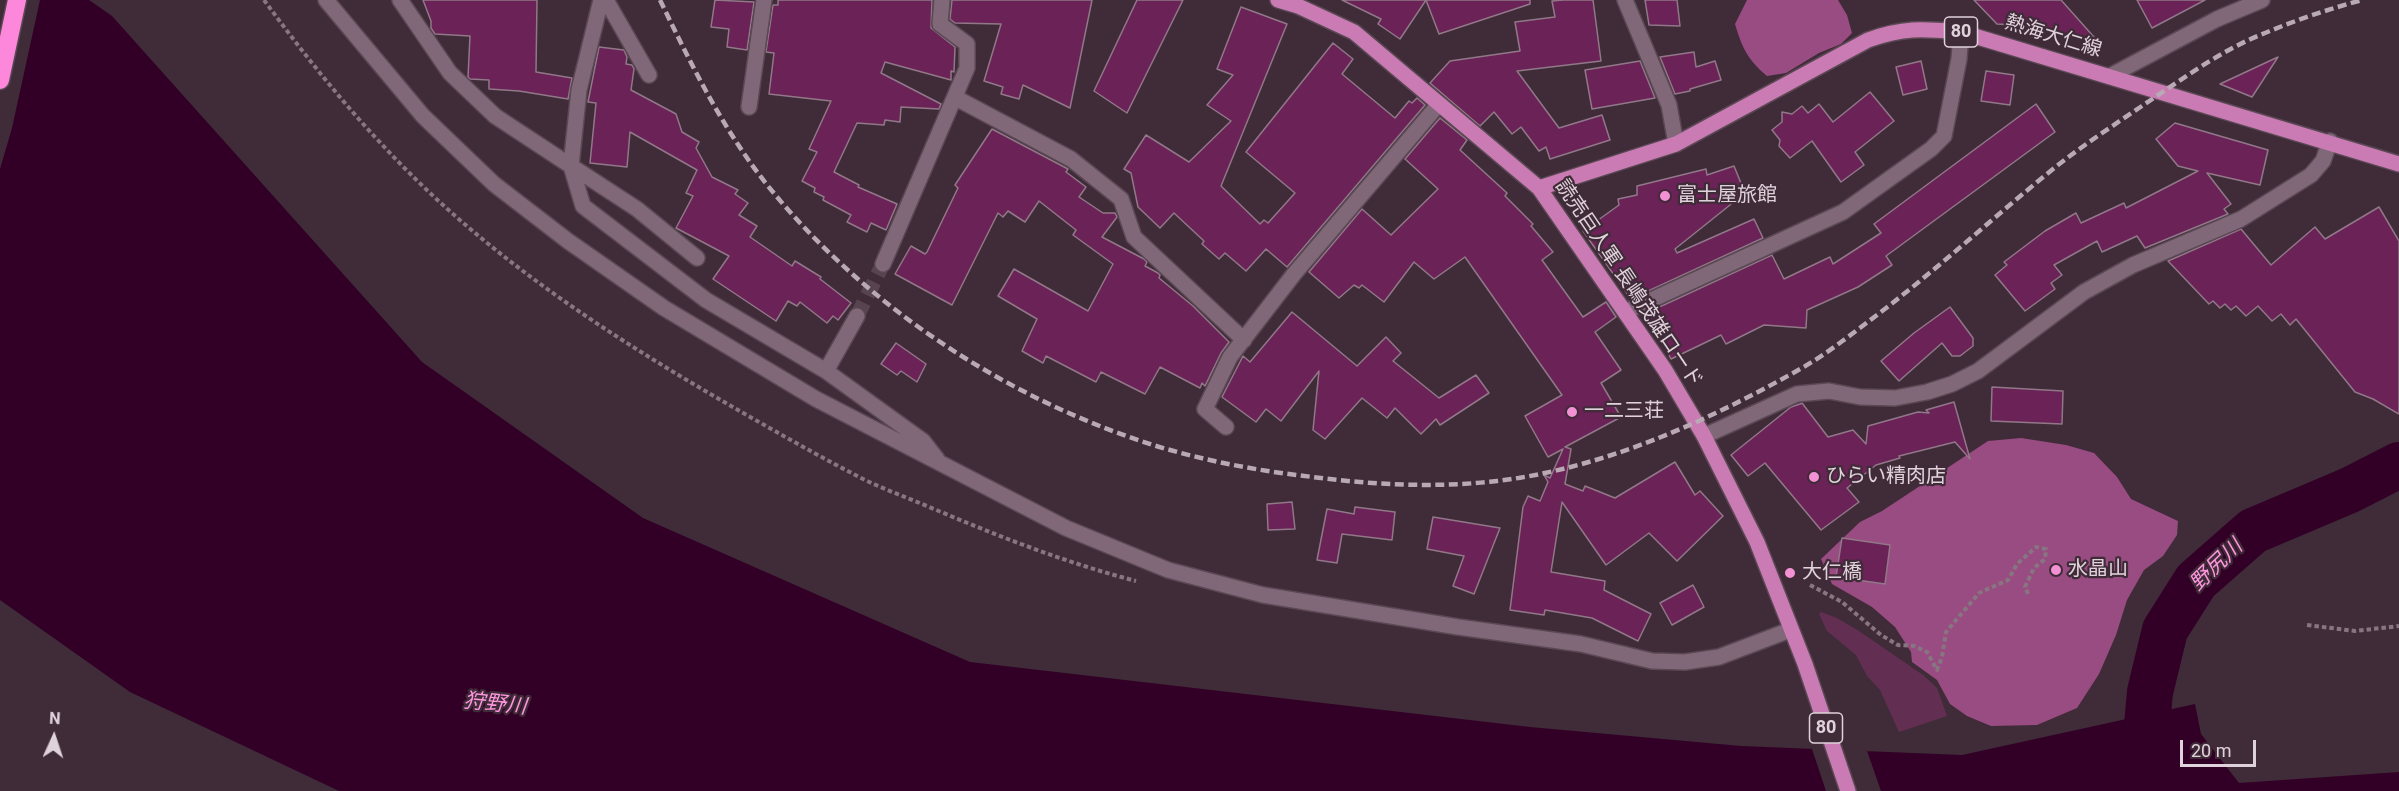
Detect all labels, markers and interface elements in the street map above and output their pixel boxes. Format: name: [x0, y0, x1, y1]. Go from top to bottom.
street label: 熱海大仁線: [2002, 11, 2104, 63]
road number: 80: [1944, 17, 1978, 47]
street label: 読売巨人軍 長嶋茂雄ロード: [1550, 176, 1706, 392]
place label: 富士屋旅館: [1677, 184, 1777, 208]
marker: 富士屋旅館: [1658, 189, 1672, 203]
place label: 一二三荘: [1584, 400, 1664, 424]
marker: 一二三荘: [1565, 405, 1579, 419]
place label: ひらい精肉店: [1826, 465, 1946, 489]
marker: ひらい精肉店: [1807, 470, 1821, 484]
water label: 野尻川: [2186, 535, 2248, 597]
place label: 水晶山: [2068, 558, 2128, 582]
place label: 大仁橋: [1802, 561, 1862, 585]
marker: 水晶山: [2049, 563, 2063, 577]
marker: 大仁橋: [1783, 566, 1797, 580]
water label: 狩野川: [462, 689, 528, 721]
north arrow: [24, 707, 84, 767]
text: N: [49, 709, 61, 728]
road number: 80: [1810, 713, 1842, 743]
scale bar: [2183, 728, 2260, 766]
text: 20 m: [2191, 740, 2231, 761]

